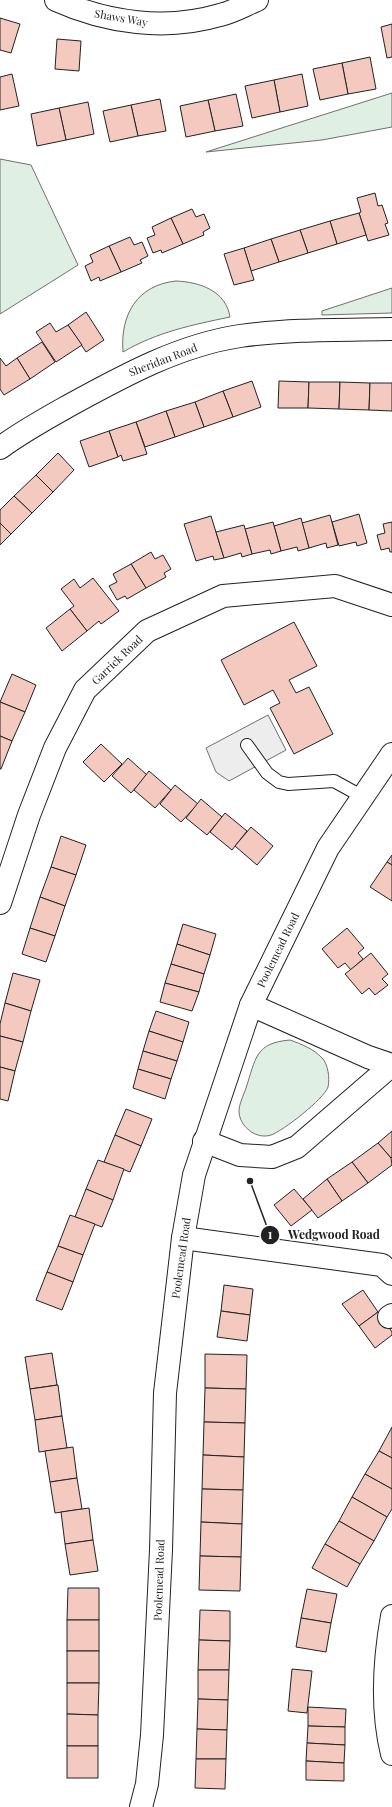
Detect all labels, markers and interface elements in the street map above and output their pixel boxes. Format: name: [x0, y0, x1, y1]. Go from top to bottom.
street label: Shaws Way: [93, 5, 149, 30]
street label: Sheridan Road: [126, 339, 200, 379]
street label: Garrick Road: [88, 631, 146, 688]
street label: Poolemead Road: [253, 909, 302, 990]
street label: Poolemead Road: [167, 1216, 194, 1299]
callout: Wedgwood Road: [260, 1223, 388, 1247]
text: 1: [268, 1226, 273, 1242]
text: Wedgwood Road: [287, 1226, 380, 1242]
street label: Poolemead Road: [150, 1538, 167, 1621]

